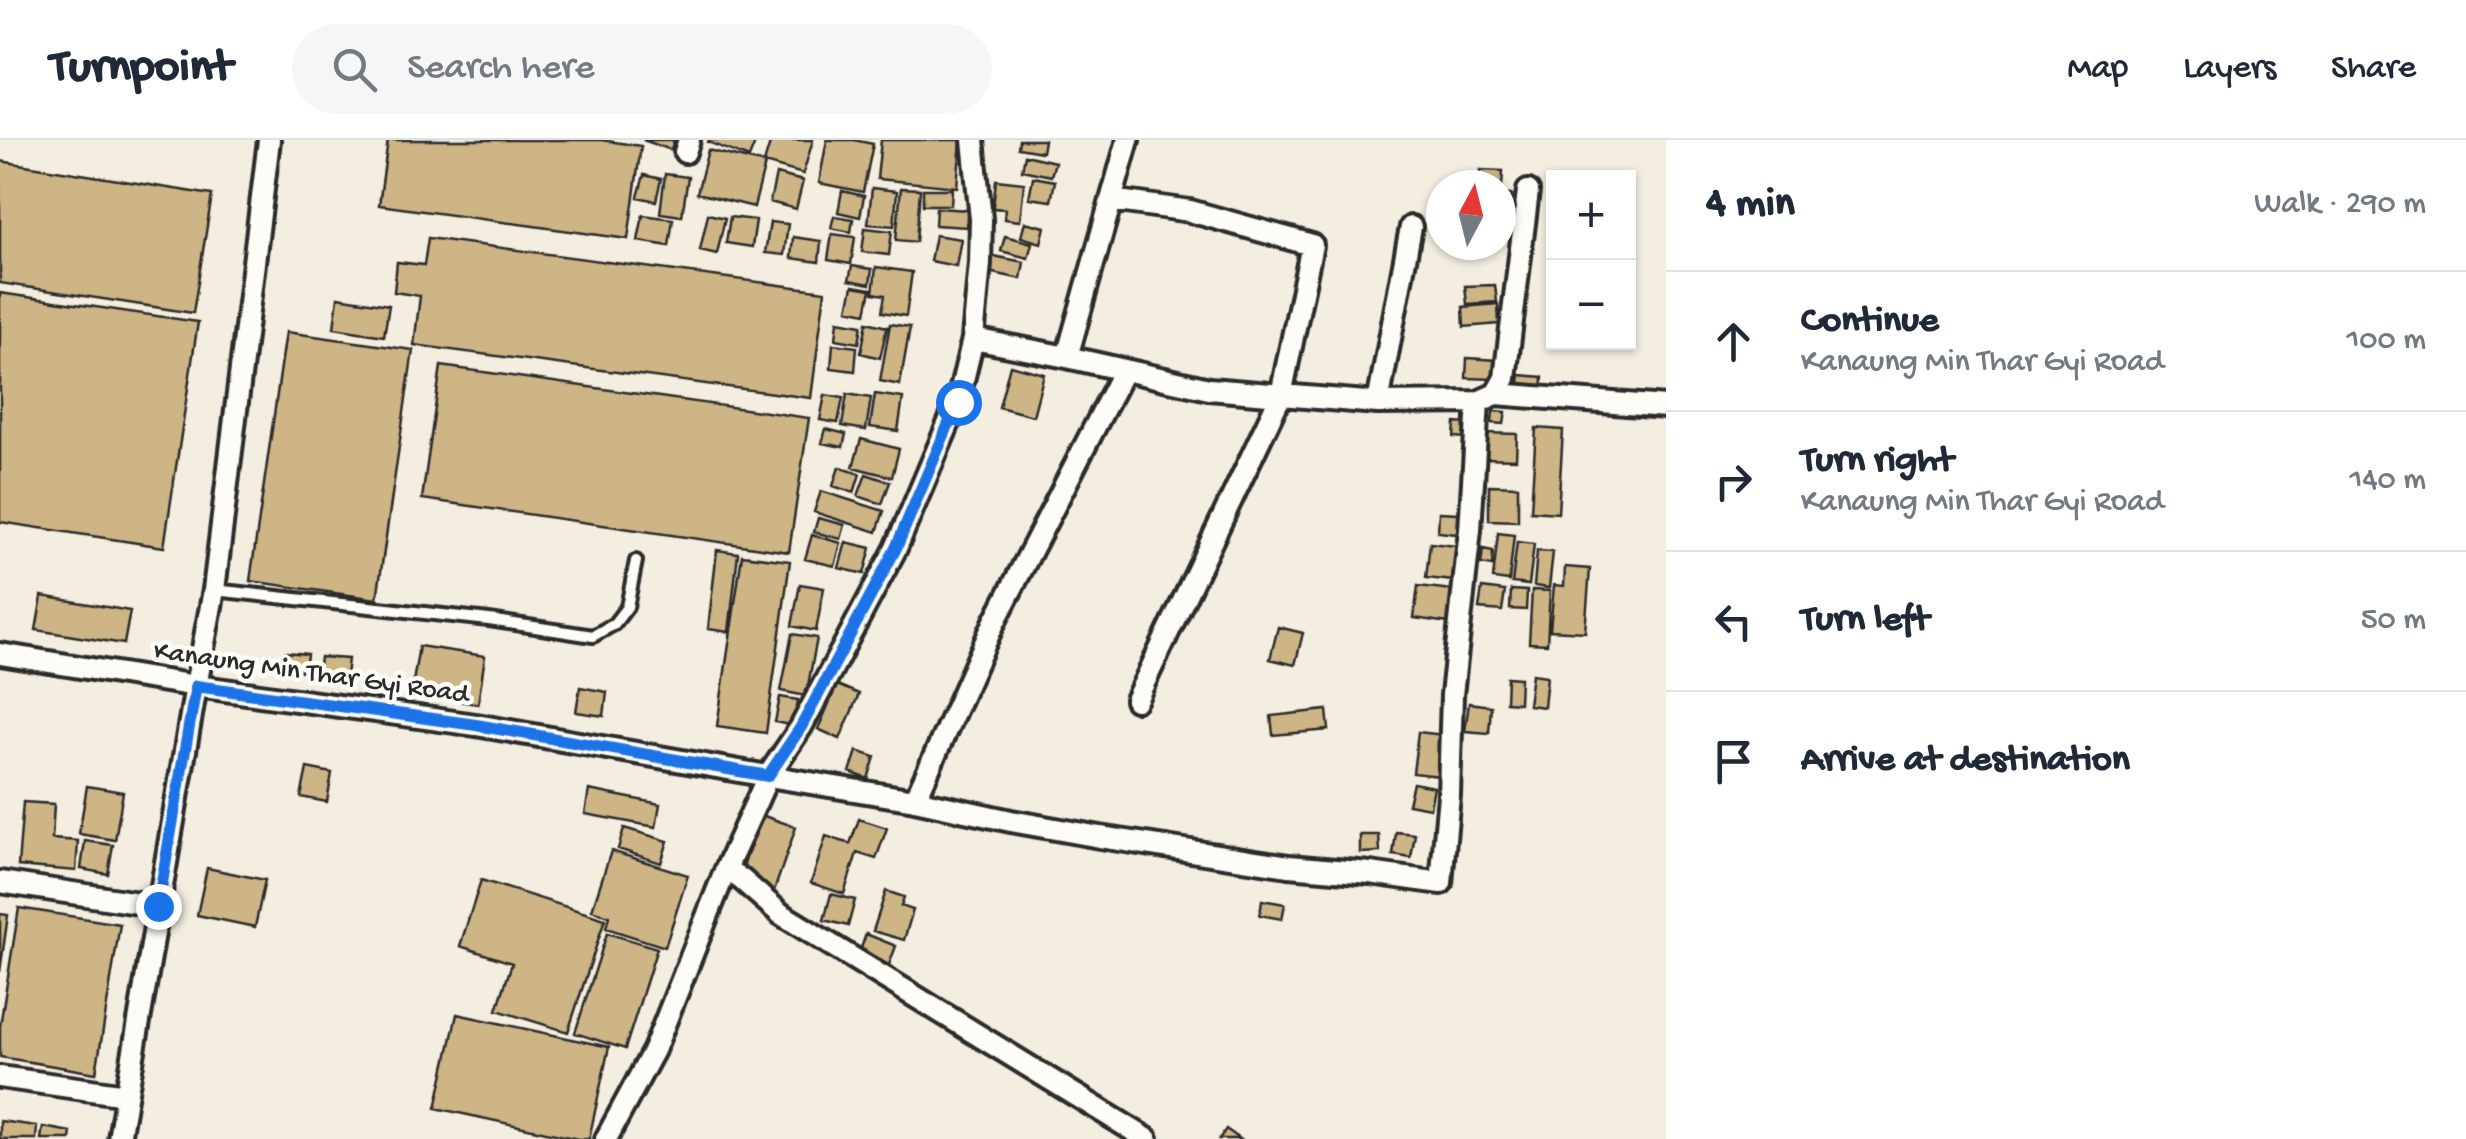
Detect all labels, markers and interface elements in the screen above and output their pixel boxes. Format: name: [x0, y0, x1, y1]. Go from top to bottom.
search box: [292, 24, 992, 114]
text: Turnpoint: [50, 41, 232, 98]
icon: search: [327, 42, 382, 97]
text: Search here: [407, 47, 594, 91]
text: Map: [2067, 49, 2128, 90]
text: Layers: [2183, 49, 2276, 90]
text: Share: [2331, 49, 2416, 90]
north arrow: [1426, 170, 1516, 260]
map controls: [1546, 170, 1636, 350]
button: +: [1546, 170, 1636, 260]
text: 4 min: [1706, 181, 1795, 230]
text: Walk · 290 m: [2254, 186, 2426, 224]
button: −: [1546, 260, 1636, 350]
text: Continue: [1801, 300, 1939, 344]
icon: ahead: [1706, 314, 1761, 369]
text: 100 m: [2346, 322, 2426, 360]
text: Kanaung Min Thar Gyi Road: [1801, 344, 2164, 382]
route start: [936, 380, 982, 426]
text: Turn right: [1801, 440, 1953, 484]
icon: right: [1706, 454, 1761, 509]
text: 140 m: [2349, 462, 2426, 500]
text: Kanaung Min Thar Gyi Road: [1801, 484, 2164, 522]
icon: left: [1706, 594, 1761, 649]
text: Turn left: [1801, 599, 1929, 643]
text: 50 m: [2361, 602, 2426, 640]
street label: Kanaung Min Thar Gyi Road: [152, 636, 473, 713]
icon: arrive: [1706, 734, 1761, 789]
text: Arrive at destination: [1801, 739, 2130, 783]
route end: [136, 884, 182, 930]

